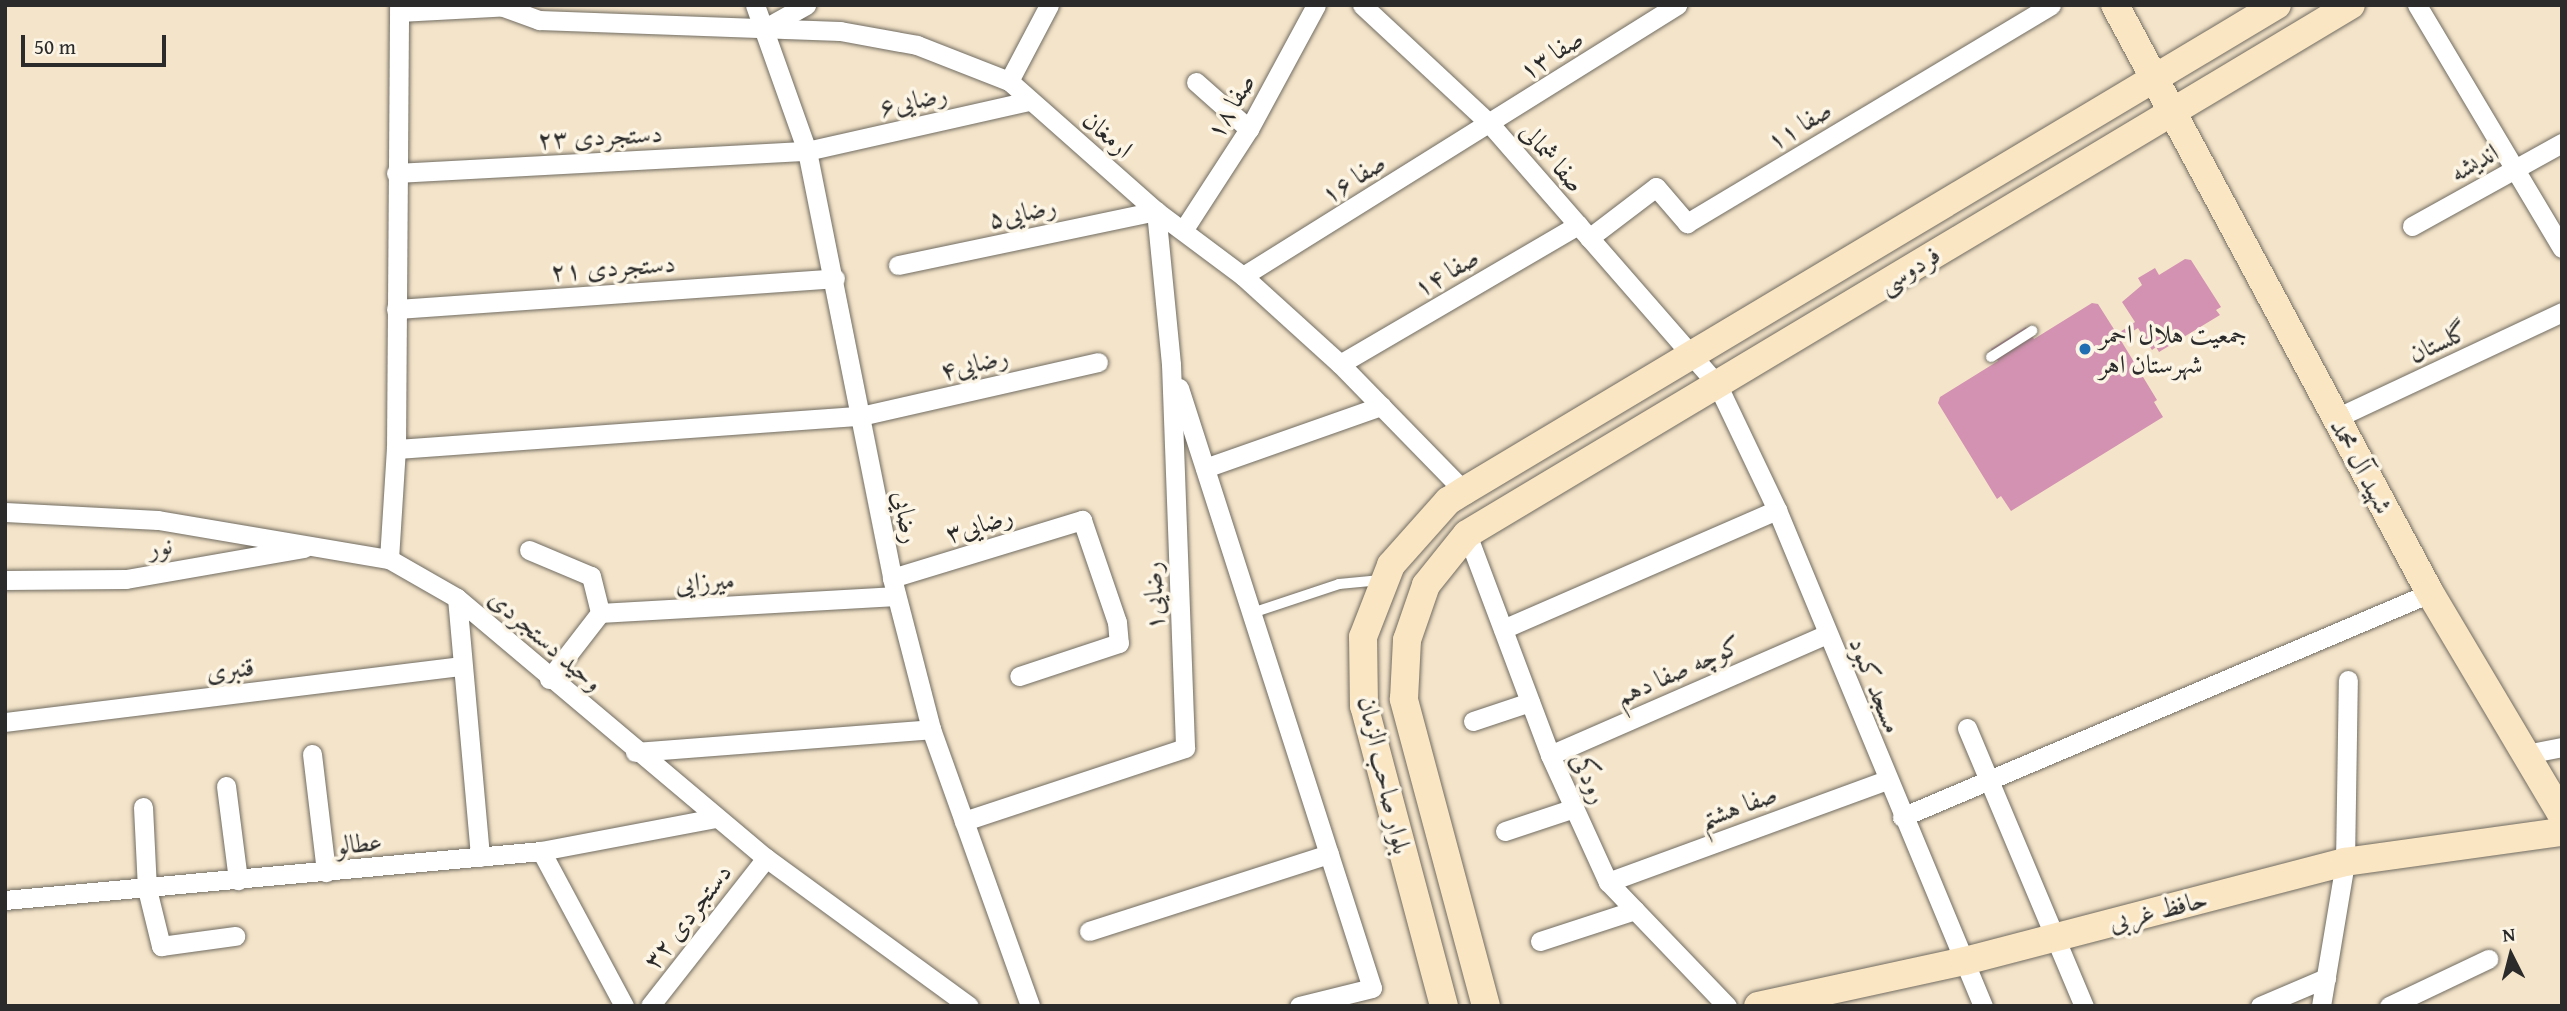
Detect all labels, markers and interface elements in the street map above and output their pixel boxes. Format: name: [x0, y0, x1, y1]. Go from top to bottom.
scale bar: [24, 21, 170, 65]
street label: صفا ۱۳: [1513, 22, 1589, 86]
text: 50 m: [34, 31, 76, 62]
street label: صفا ۱۸: [1199, 68, 1261, 144]
street label: رضایی۶: [876, 78, 950, 122]
street label: صفا ۱۱: [1761, 94, 1837, 156]
street label: ارمغان: [1076, 104, 1140, 164]
street label: صفا شمالی: [1514, 116, 1592, 198]
street label: دستجردی ۲۳: [537, 117, 663, 155]
street label: اندیشه: [2444, 136, 2504, 188]
street label: صفا ۱۶: [1315, 146, 1391, 210]
street label: رضایی۵: [985, 190, 1059, 234]
street label: فردوسی: [1872, 238, 1946, 300]
street label: صفا ۱۴: [1408, 241, 1484, 303]
street label: دستجردی ۲۱: [549, 247, 677, 287]
street label: گلستان: [2403, 315, 2473, 369]
place label: جمعیت هلال احمر شهرستان اهر: [2099, 318, 2247, 380]
street label: رضایی۴: [937, 340, 1011, 386]
marker: جمعیت هلال احمر شهرستان اهر: [2077, 341, 2093, 357]
street label: شهید آل محمد: [2324, 413, 2400, 519]
street label: رضایی: [887, 488, 927, 546]
street label: رضایی۳: [942, 499, 1016, 549]
street label: نور: [145, 529, 175, 563]
street label: رضایی۱: [1136, 561, 1170, 631]
street label: میرزایی: [674, 564, 736, 598]
street label: وحید دستجردی: [483, 582, 609, 698]
street label: کوچه صفا دهم: [1610, 628, 1746, 712]
street label: مسجد کبود: [1843, 632, 1909, 738]
street label: قنبری: [204, 651, 256, 687]
street label: بلوار صاحب الزمان: [1352, 693, 1418, 857]
street label: رودکی: [1565, 747, 1615, 809]
street label: صفا هشتم: [1695, 778, 1781, 834]
street label: عطالو: [334, 825, 384, 861]
street label: دستجردی ۳۲: [636, 857, 738, 975]
street label: حافظ غربی: [2105, 883, 2211, 937]
north arrow: [2476, 920, 2546, 990]
text: N: [2501, 920, 2517, 949]

